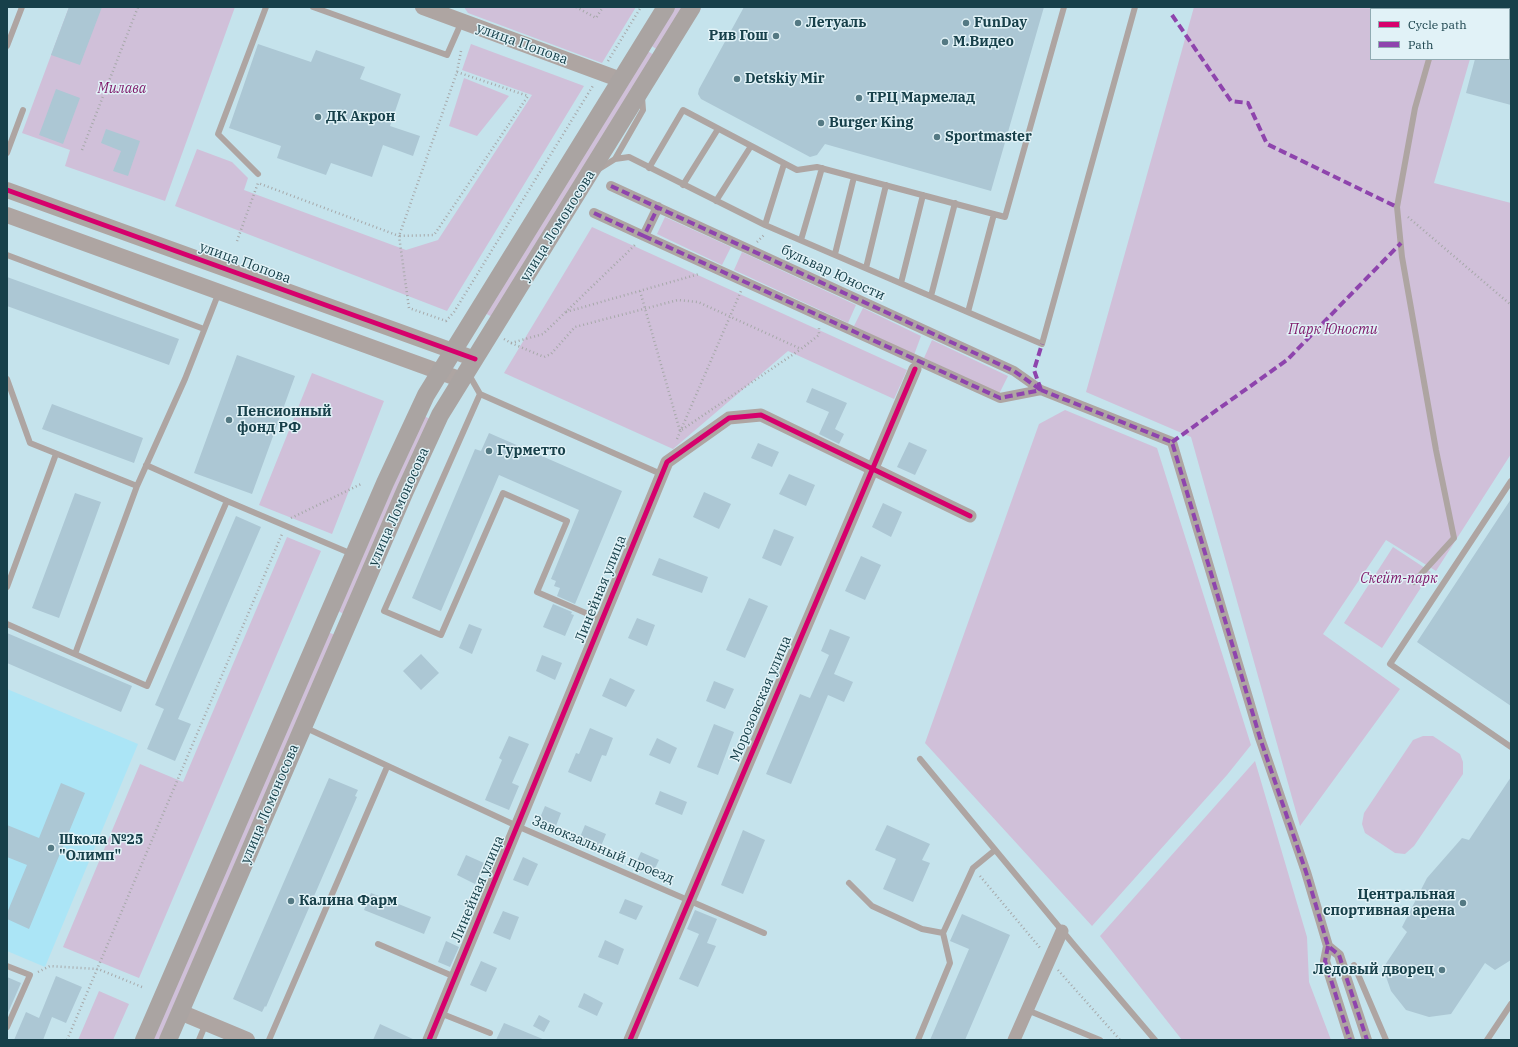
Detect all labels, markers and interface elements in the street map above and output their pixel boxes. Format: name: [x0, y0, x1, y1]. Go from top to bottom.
legend: [1370, 8, 1510, 60]
place label: Летуаль: [806, 15, 866, 31]
place label: FunDay: [974, 15, 1027, 31]
text: Cycle path: [1408, 17, 1467, 32]
marker: Летуаль: [793, 18, 803, 28]
marker: FunDay: [961, 18, 971, 28]
street label: улица Попова: [474, 20, 570, 68]
place label: Рив Гош: [709, 28, 768, 44]
marker: Рив Гош: [771, 31, 781, 41]
place label: М.Видео: [953, 34, 1014, 50]
marker: М.Видео: [940, 37, 950, 47]
text: Path: [1408, 37, 1433, 52]
place label: Detskiy Mir: [745, 71, 825, 87]
marker: Detskiy Mir: [732, 74, 742, 84]
park label: Милава: [98, 81, 146, 97]
place label: ТРЦ Мармелад: [867, 90, 975, 106]
marker: ТРЦ Мармелад: [854, 93, 864, 103]
place label: ДК Акрон: [326, 109, 395, 125]
marker: ДК Акрон: [313, 112, 323, 122]
place label: Burger King: [829, 115, 913, 131]
marker: Burger King: [816, 118, 826, 128]
place label: Sportmaster: [945, 129, 1032, 145]
marker: Sportmaster: [932, 132, 942, 142]
street label: улица Ломоносова: [517, 167, 599, 285]
street label: улица Попова: [197, 239, 293, 287]
street label: бульвар Юности: [778, 242, 888, 304]
park label: Парк Юности: [1288, 322, 1378, 338]
place label: Пенсионный фонд РФ: [237, 404, 332, 436]
marker: Пенсионный фонд РФ: [224, 415, 234, 425]
place label: Гурметто: [497, 443, 566, 459]
street label: улица Ломоносова: [365, 445, 433, 569]
marker: Гурметто: [484, 446, 494, 456]
street label: Линейная улица: [572, 533, 630, 645]
park label: Скейт-парк: [1360, 571, 1438, 587]
street label: Морозовская улица: [727, 633, 795, 765]
street label: улица Ломоносова: [237, 742, 303, 866]
street label: Завокзальный проезд: [529, 812, 677, 888]
place label: Школа №25 "Олимп": [59, 832, 143, 864]
street label: Линейная улица: [448, 833, 508, 945]
marker: Школа №25 "Олимп": [46, 843, 56, 853]
place label: Центральная спортивная арена: [1323, 887, 1455, 920]
place label: Калина Фарм: [299, 893, 397, 909]
marker: Калина Фарм: [286, 896, 296, 906]
marker: Центральная спортивная арена: [1458, 898, 1468, 908]
place label: Ледовый дворец: [1313, 962, 1434, 978]
marker: Ледовый дворец: [1437, 965, 1447, 975]

